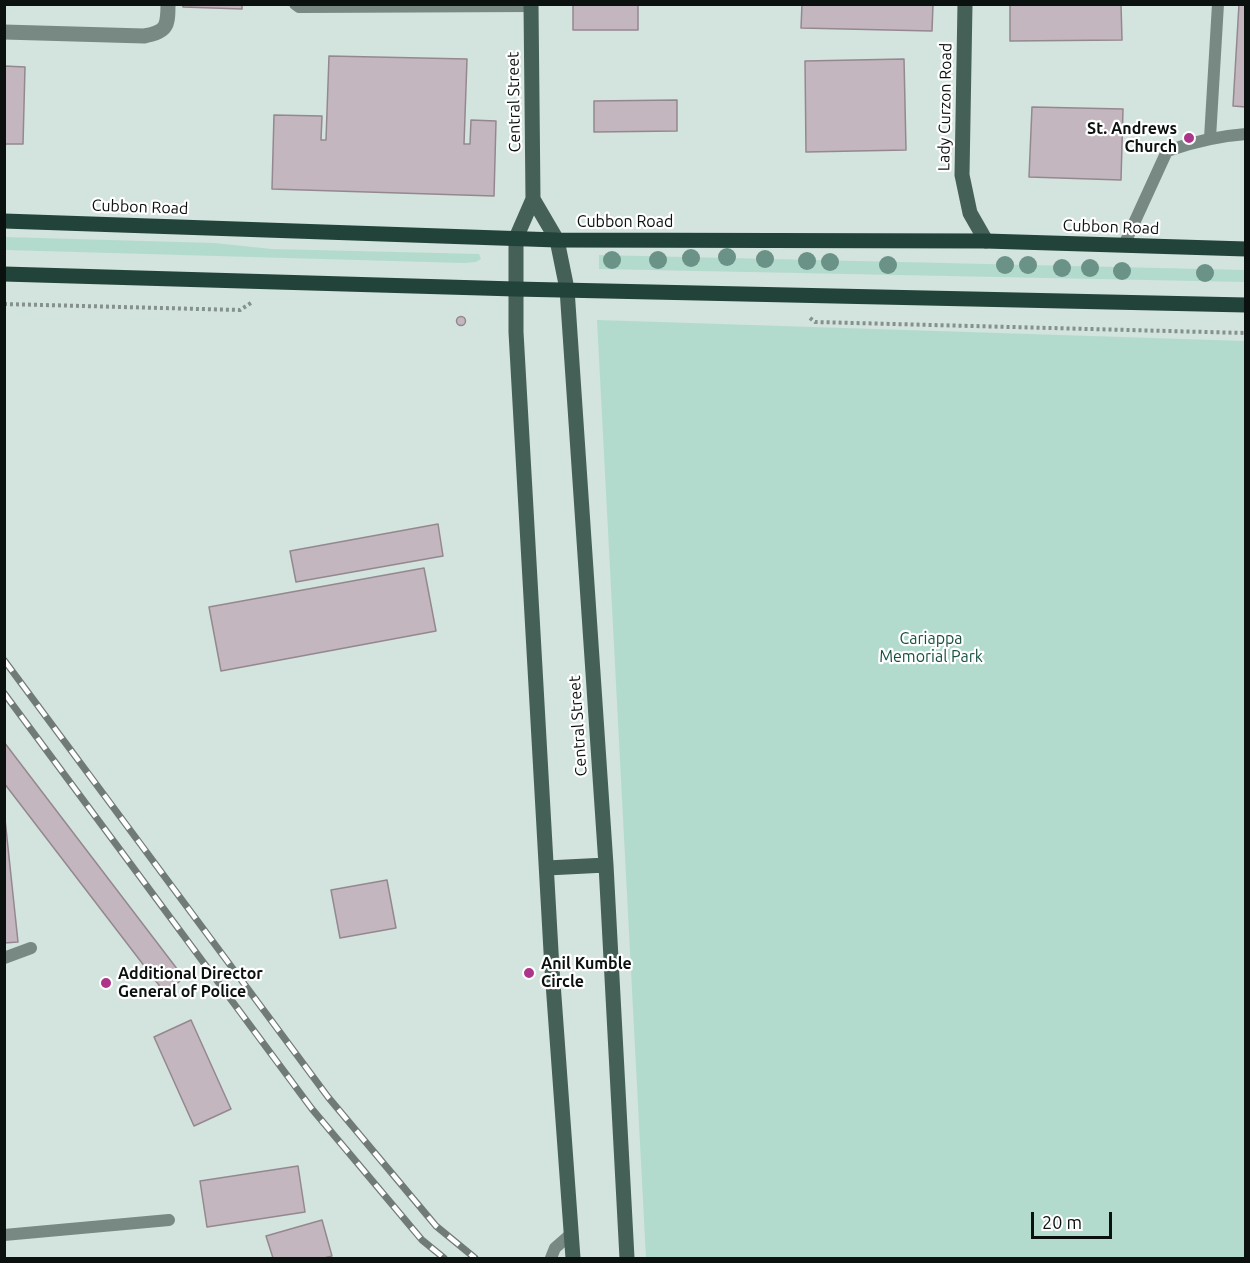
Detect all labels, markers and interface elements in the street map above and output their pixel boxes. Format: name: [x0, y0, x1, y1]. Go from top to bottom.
street label: Lady Curzon Road: [934, 43, 956, 171]
street label: Central Street: [504, 51, 524, 153]
place label: St. Andrews Church: [1087, 119, 1177, 157]
marker: St. Andrews Church: [1182, 131, 1196, 145]
street label: Cubbon Road: [91, 196, 189, 218]
street label: Cubbon Road: [577, 212, 673, 232]
street label: Cubbon Road: [1062, 216, 1160, 238]
park label: Cariappa Memorial Park: [879, 629, 983, 667]
street label: Central Street: [565, 675, 591, 777]
place label: Anil Kumble Circle: [541, 954, 632, 992]
place label: Additional Director General of Police: [118, 964, 263, 1002]
marker: Anil Kumble Circle: [522, 966, 536, 980]
marker: Additional Director General of Police: [99, 976, 113, 990]
scale bar: [1034, 1200, 1115, 1238]
text: 20 m: [1042, 1212, 1082, 1232]

